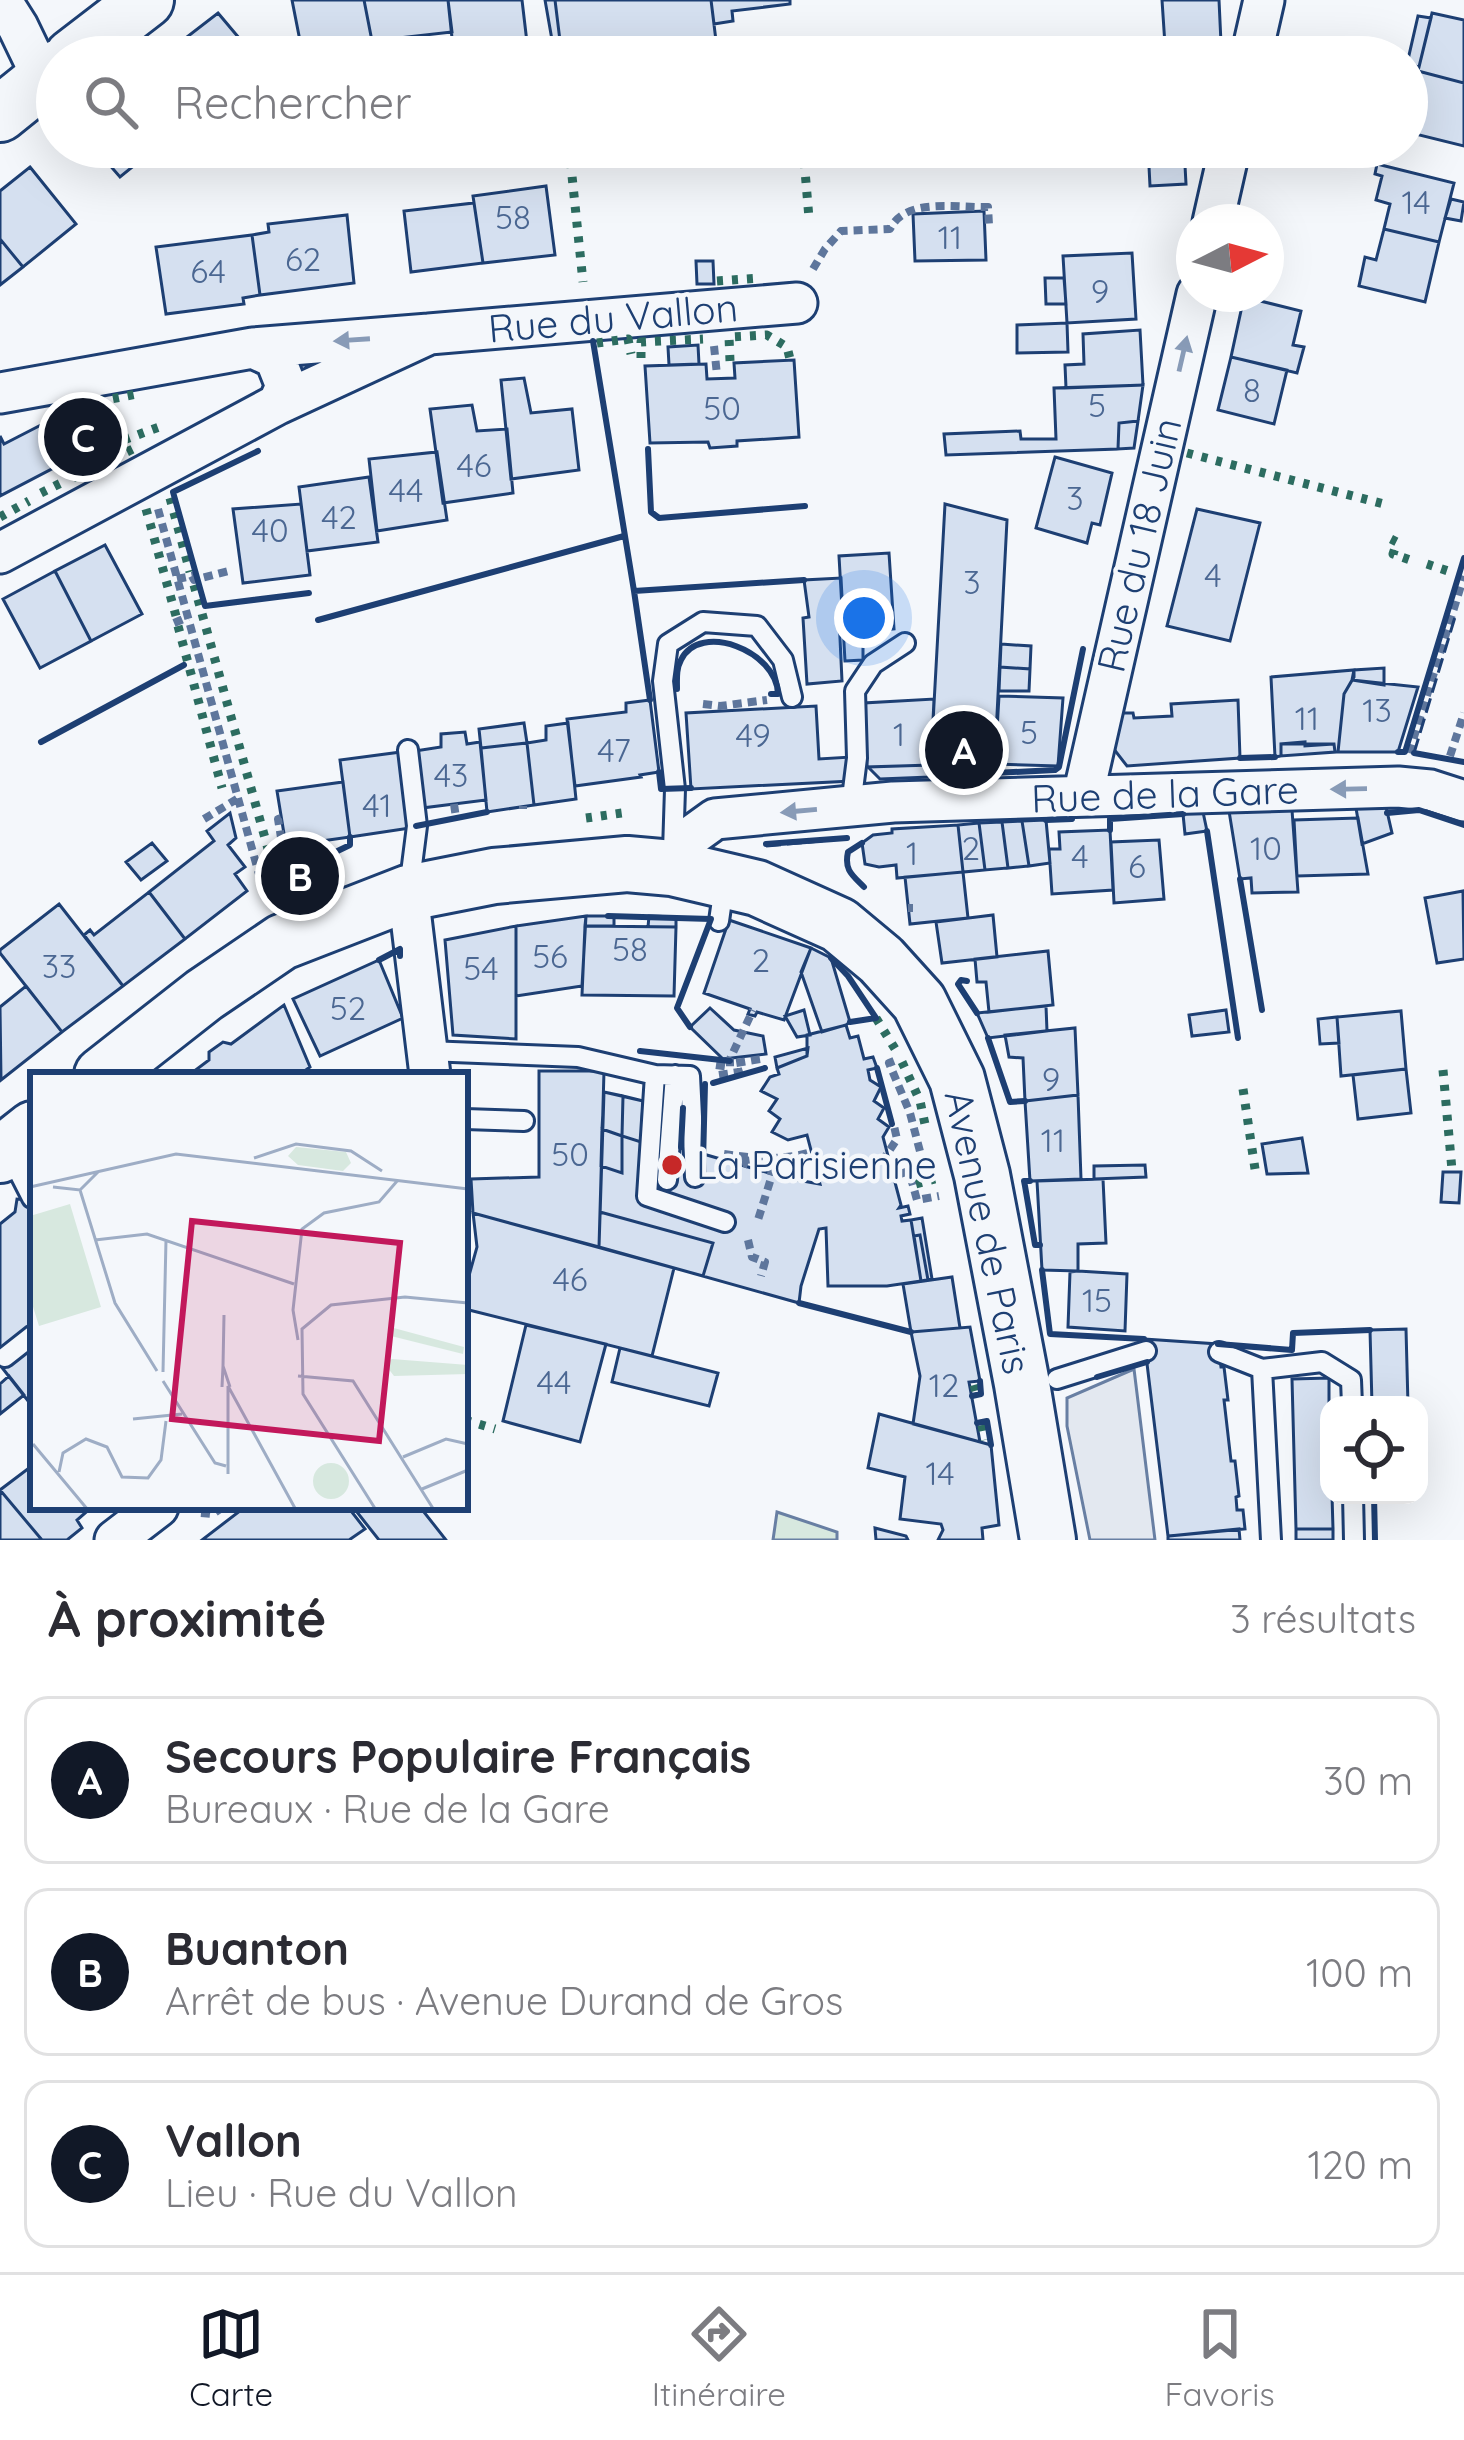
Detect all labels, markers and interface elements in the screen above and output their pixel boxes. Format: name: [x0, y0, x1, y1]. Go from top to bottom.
search box: [36, 36, 1428, 168]
icon: search: [78, 69, 144, 135]
text: Rechercher: [174, 74, 412, 130]
house number: 14: [1401, 181, 1431, 222]
house number: 58: [495, 196, 531, 237]
north arrow: [1176, 204, 1284, 312]
house number: 11: [938, 216, 962, 257]
house number: 62: [285, 238, 321, 279]
house number: 64: [190, 250, 226, 291]
house number: 9: [1091, 270, 1109, 311]
street label: Rue du Vallon: [486, 282, 740, 353]
one-way arrow: [333, 331, 370, 350]
one-way arrow: [1174, 336, 1193, 373]
house number: 8: [1243, 369, 1261, 410]
house number: 5: [1088, 384, 1106, 425]
house number: 50: [703, 387, 741, 428]
pin: C: [44, 392, 122, 482]
street label: Rue du 18 Juin: [1085, 413, 1192, 677]
house number: 46: [456, 444, 492, 485]
house number: 44: [389, 469, 423, 510]
house number: 3: [1066, 477, 1084, 518]
house number: 42: [321, 496, 357, 537]
house number: 40: [251, 509, 289, 550]
house number: 4: [1204, 554, 1222, 595]
house number: 3: [963, 561, 981, 602]
your location: [834, 588, 894, 648]
house number: 13: [1362, 689, 1392, 730]
house number: 11: [1295, 697, 1319, 738]
pin: A: [925, 705, 1003, 795]
house number: 5: [1020, 711, 1038, 752]
house number: 1: [893, 713, 905, 754]
house number: 49: [735, 714, 771, 755]
house number: 47: [597, 729, 631, 770]
house number: 43: [434, 754, 468, 795]
street label: Rue de la Gare: [1030, 764, 1300, 823]
one-way arrow: [1329, 779, 1367, 798]
house number: 41: [362, 784, 392, 825]
one-way arrow: [780, 802, 817, 821]
house number: 2: [962, 827, 980, 868]
house number: 10: [1250, 827, 1282, 868]
pin: B: [261, 831, 339, 921]
house number: 1: [906, 832, 918, 873]
house number: 4: [1071, 835, 1089, 876]
house number: 6: [1128, 845, 1146, 886]
house number: 58: [612, 928, 648, 969]
house number: 56: [532, 935, 568, 976]
house number: 2: [752, 939, 770, 980]
house number: 33: [42, 945, 76, 986]
house number: 54: [463, 947, 499, 988]
house number: 52: [330, 987, 366, 1028]
house number: 9: [1042, 1058, 1060, 1099]
inset map: [30, 1072, 468, 1510]
street label: Avenue de Paris: [935, 1086, 1042, 1378]
house number: 11: [1041, 1119, 1065, 1160]
house number: 50: [551, 1133, 589, 1174]
place label: La Parisienne: [696, 1140, 937, 1189]
marker: La Parisienne: [659, 1152, 685, 1178]
house number: 46: [552, 1258, 588, 1299]
house number: 15: [1082, 1279, 1112, 1320]
house number: 44: [537, 1361, 571, 1402]
house number: 12: [929, 1364, 959, 1405]
map controls: [1320, 1396, 1428, 1504]
button: locate: [1320, 1396, 1428, 1504]
house number: 14: [925, 1452, 955, 1493]
text: À proximité: [48, 1586, 326, 1650]
text: 3 résultats: [1230, 1594, 1416, 1643]
text: Secours Populaire Français: [165, 1728, 751, 1784]
text: A: [78, 1756, 102, 1805]
text: 30 m: [1323, 1756, 1413, 1805]
text: Bureaux · Rue de la Gare: [165, 1784, 610, 1833]
text: Buanton: [165, 1920, 349, 1976]
text: B: [77, 1948, 103, 1997]
text: 100 m: [1306, 1948, 1413, 1997]
text: Arrêt de bus · Avenue Durand de Gros: [165, 1976, 843, 2025]
text: Vallon: [165, 2112, 302, 2168]
text: C: [78, 2140, 102, 2189]
text: 120 m: [1308, 2140, 1413, 2189]
text: Lieu · Rue du Vallon: [165, 2168, 518, 2217]
tab: Carte: [189, 2301, 273, 2414]
tab: Itinéraire: [652, 2301, 786, 2414]
tab: Favoris: [1165, 2301, 1275, 2414]

